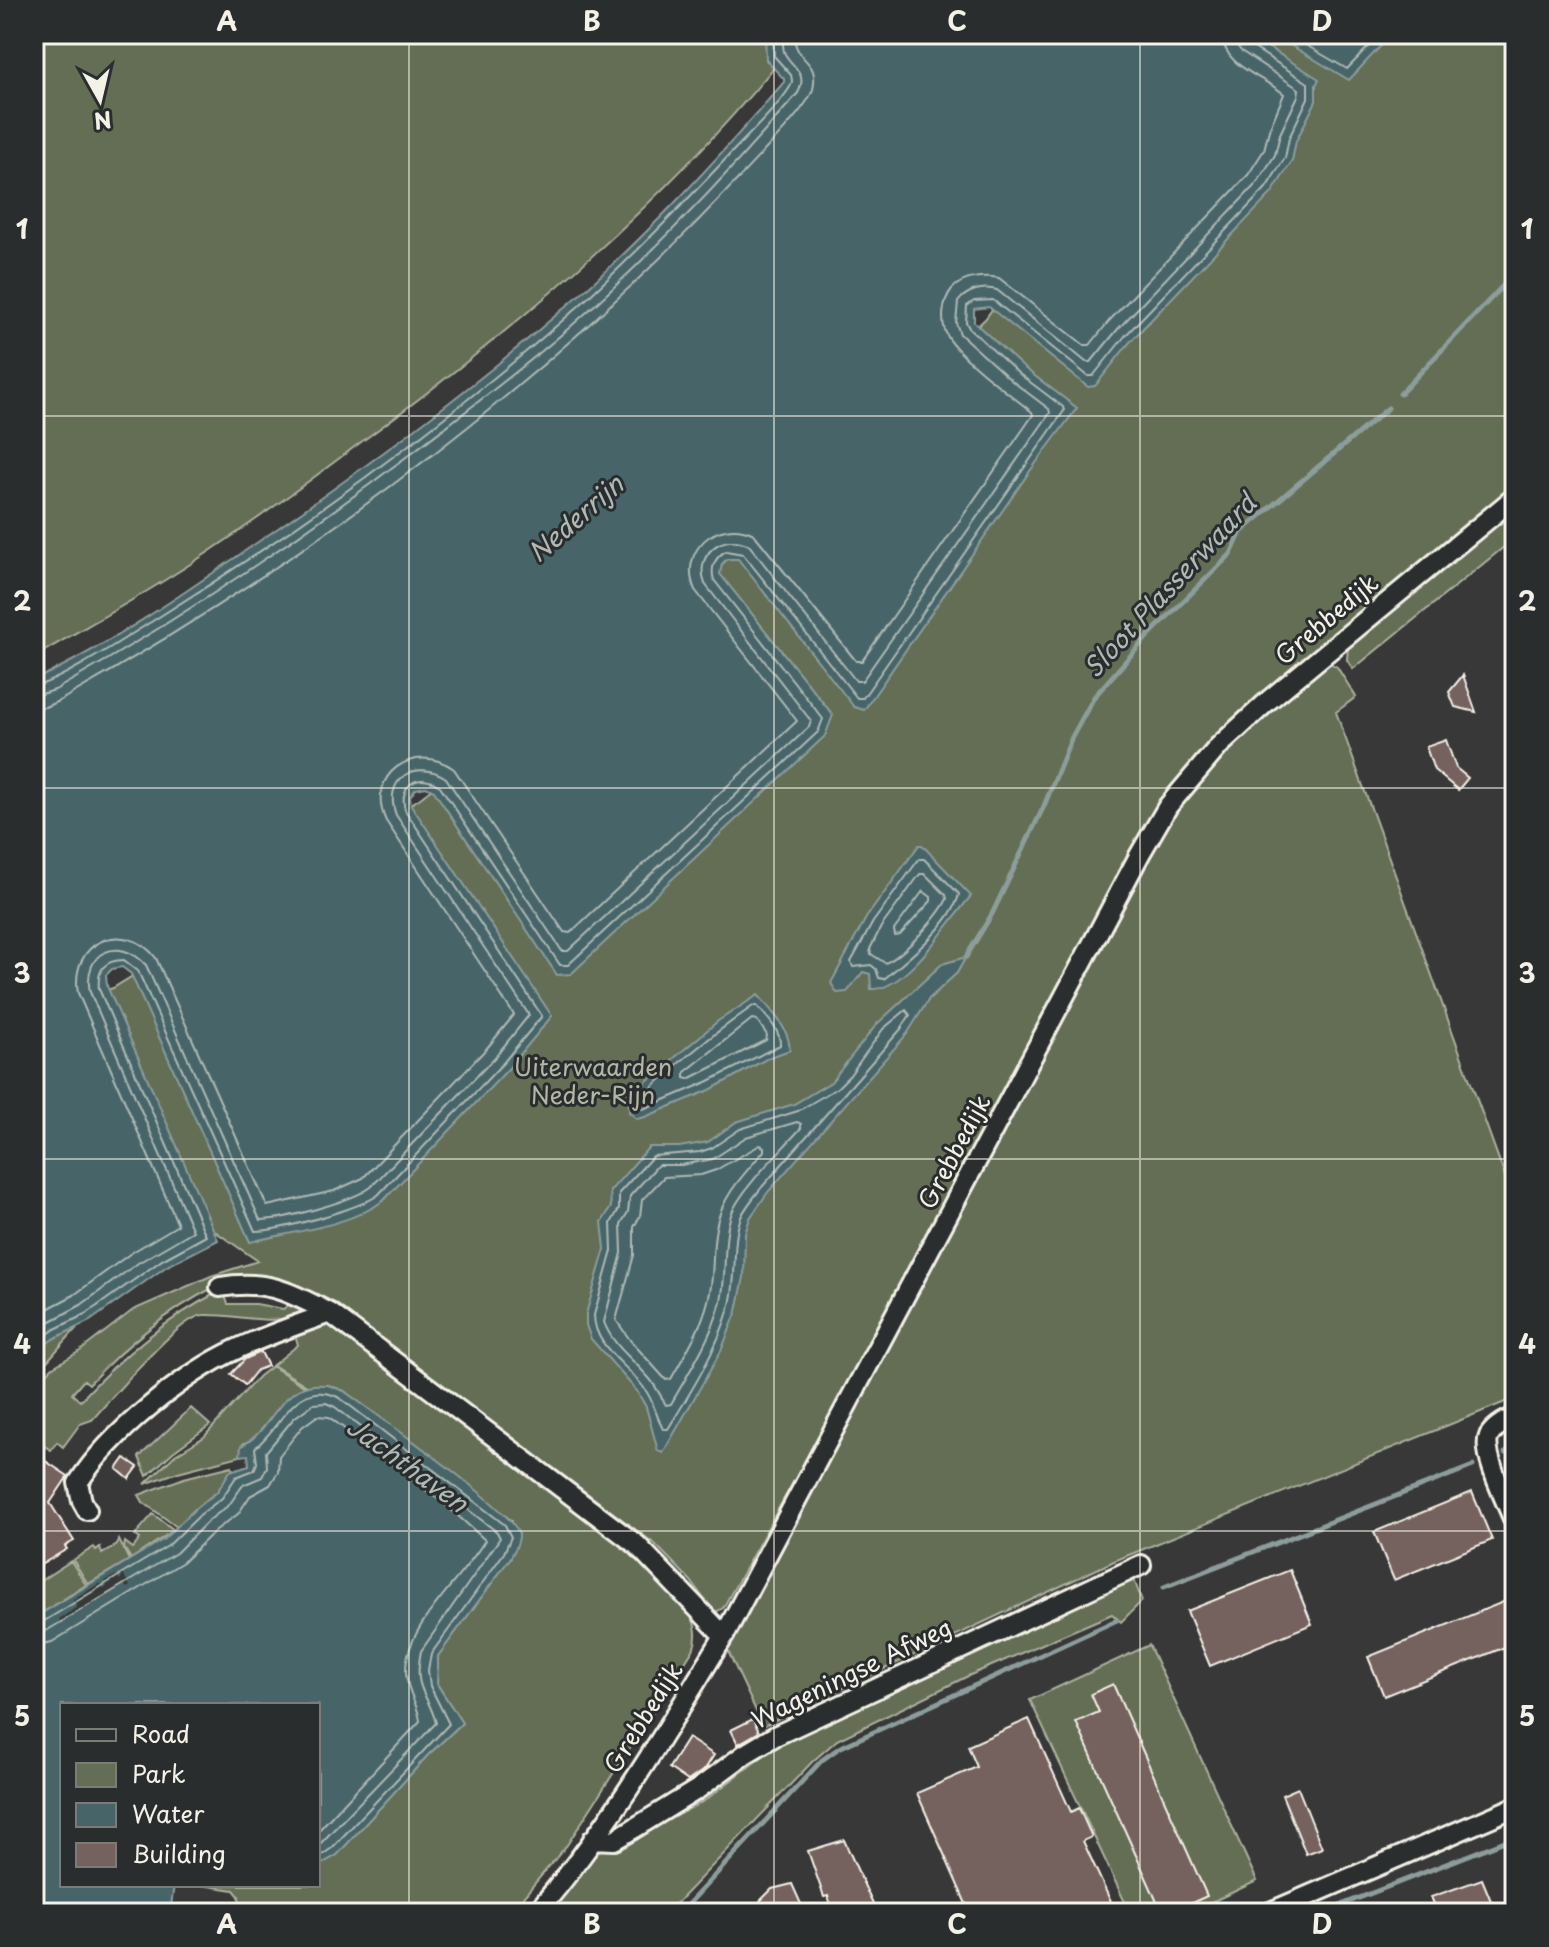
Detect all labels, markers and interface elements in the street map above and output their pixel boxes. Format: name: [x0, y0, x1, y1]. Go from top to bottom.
text: A: [217, 1, 237, 40]
text: B: [583, 1, 601, 40]
text: C: [947, 1, 967, 40]
text: D: [1312, 1, 1332, 40]
north arrow: [60, 60, 140, 140]
text: N: [92, 104, 114, 139]
text: 1: [16, 209, 28, 248]
text: 1: [1521, 209, 1533, 248]
water label: Nederrijn: [518, 464, 633, 571]
water label: Sloot Plasserwaard: [1073, 482, 1266, 685]
street label: Grebbedijk: [1266, 564, 1385, 672]
text: 2: [13, 581, 31, 620]
text: 2: [1518, 581, 1536, 620]
text: 3: [13, 953, 31, 992]
text: 3: [1518, 953, 1536, 992]
park label: Uiterwaarden Neder-Rijn: [514, 1048, 672, 1112]
street label: Grebbedijk: [908, 1087, 999, 1215]
text: 4: [13, 1324, 31, 1363]
text: 4: [1518, 1324, 1536, 1363]
water label: Jachthaven: [339, 1406, 478, 1522]
street label: Wageningse Afweg: [745, 1608, 957, 1736]
street label: Grebbedijk: [594, 1654, 691, 1780]
text: 5: [14, 1696, 30, 1735]
text: 5: [1519, 1696, 1535, 1735]
legend: [60, 1703, 320, 1887]
text: Road: [132, 1715, 190, 1751]
text: Park: [132, 1755, 186, 1791]
text: Water: [132, 1795, 205, 1831]
text: Building: [132, 1835, 226, 1871]
text: A: [217, 1904, 237, 1943]
text: B: [583, 1904, 601, 1943]
text: C: [947, 1904, 967, 1943]
text: D: [1312, 1904, 1332, 1943]

